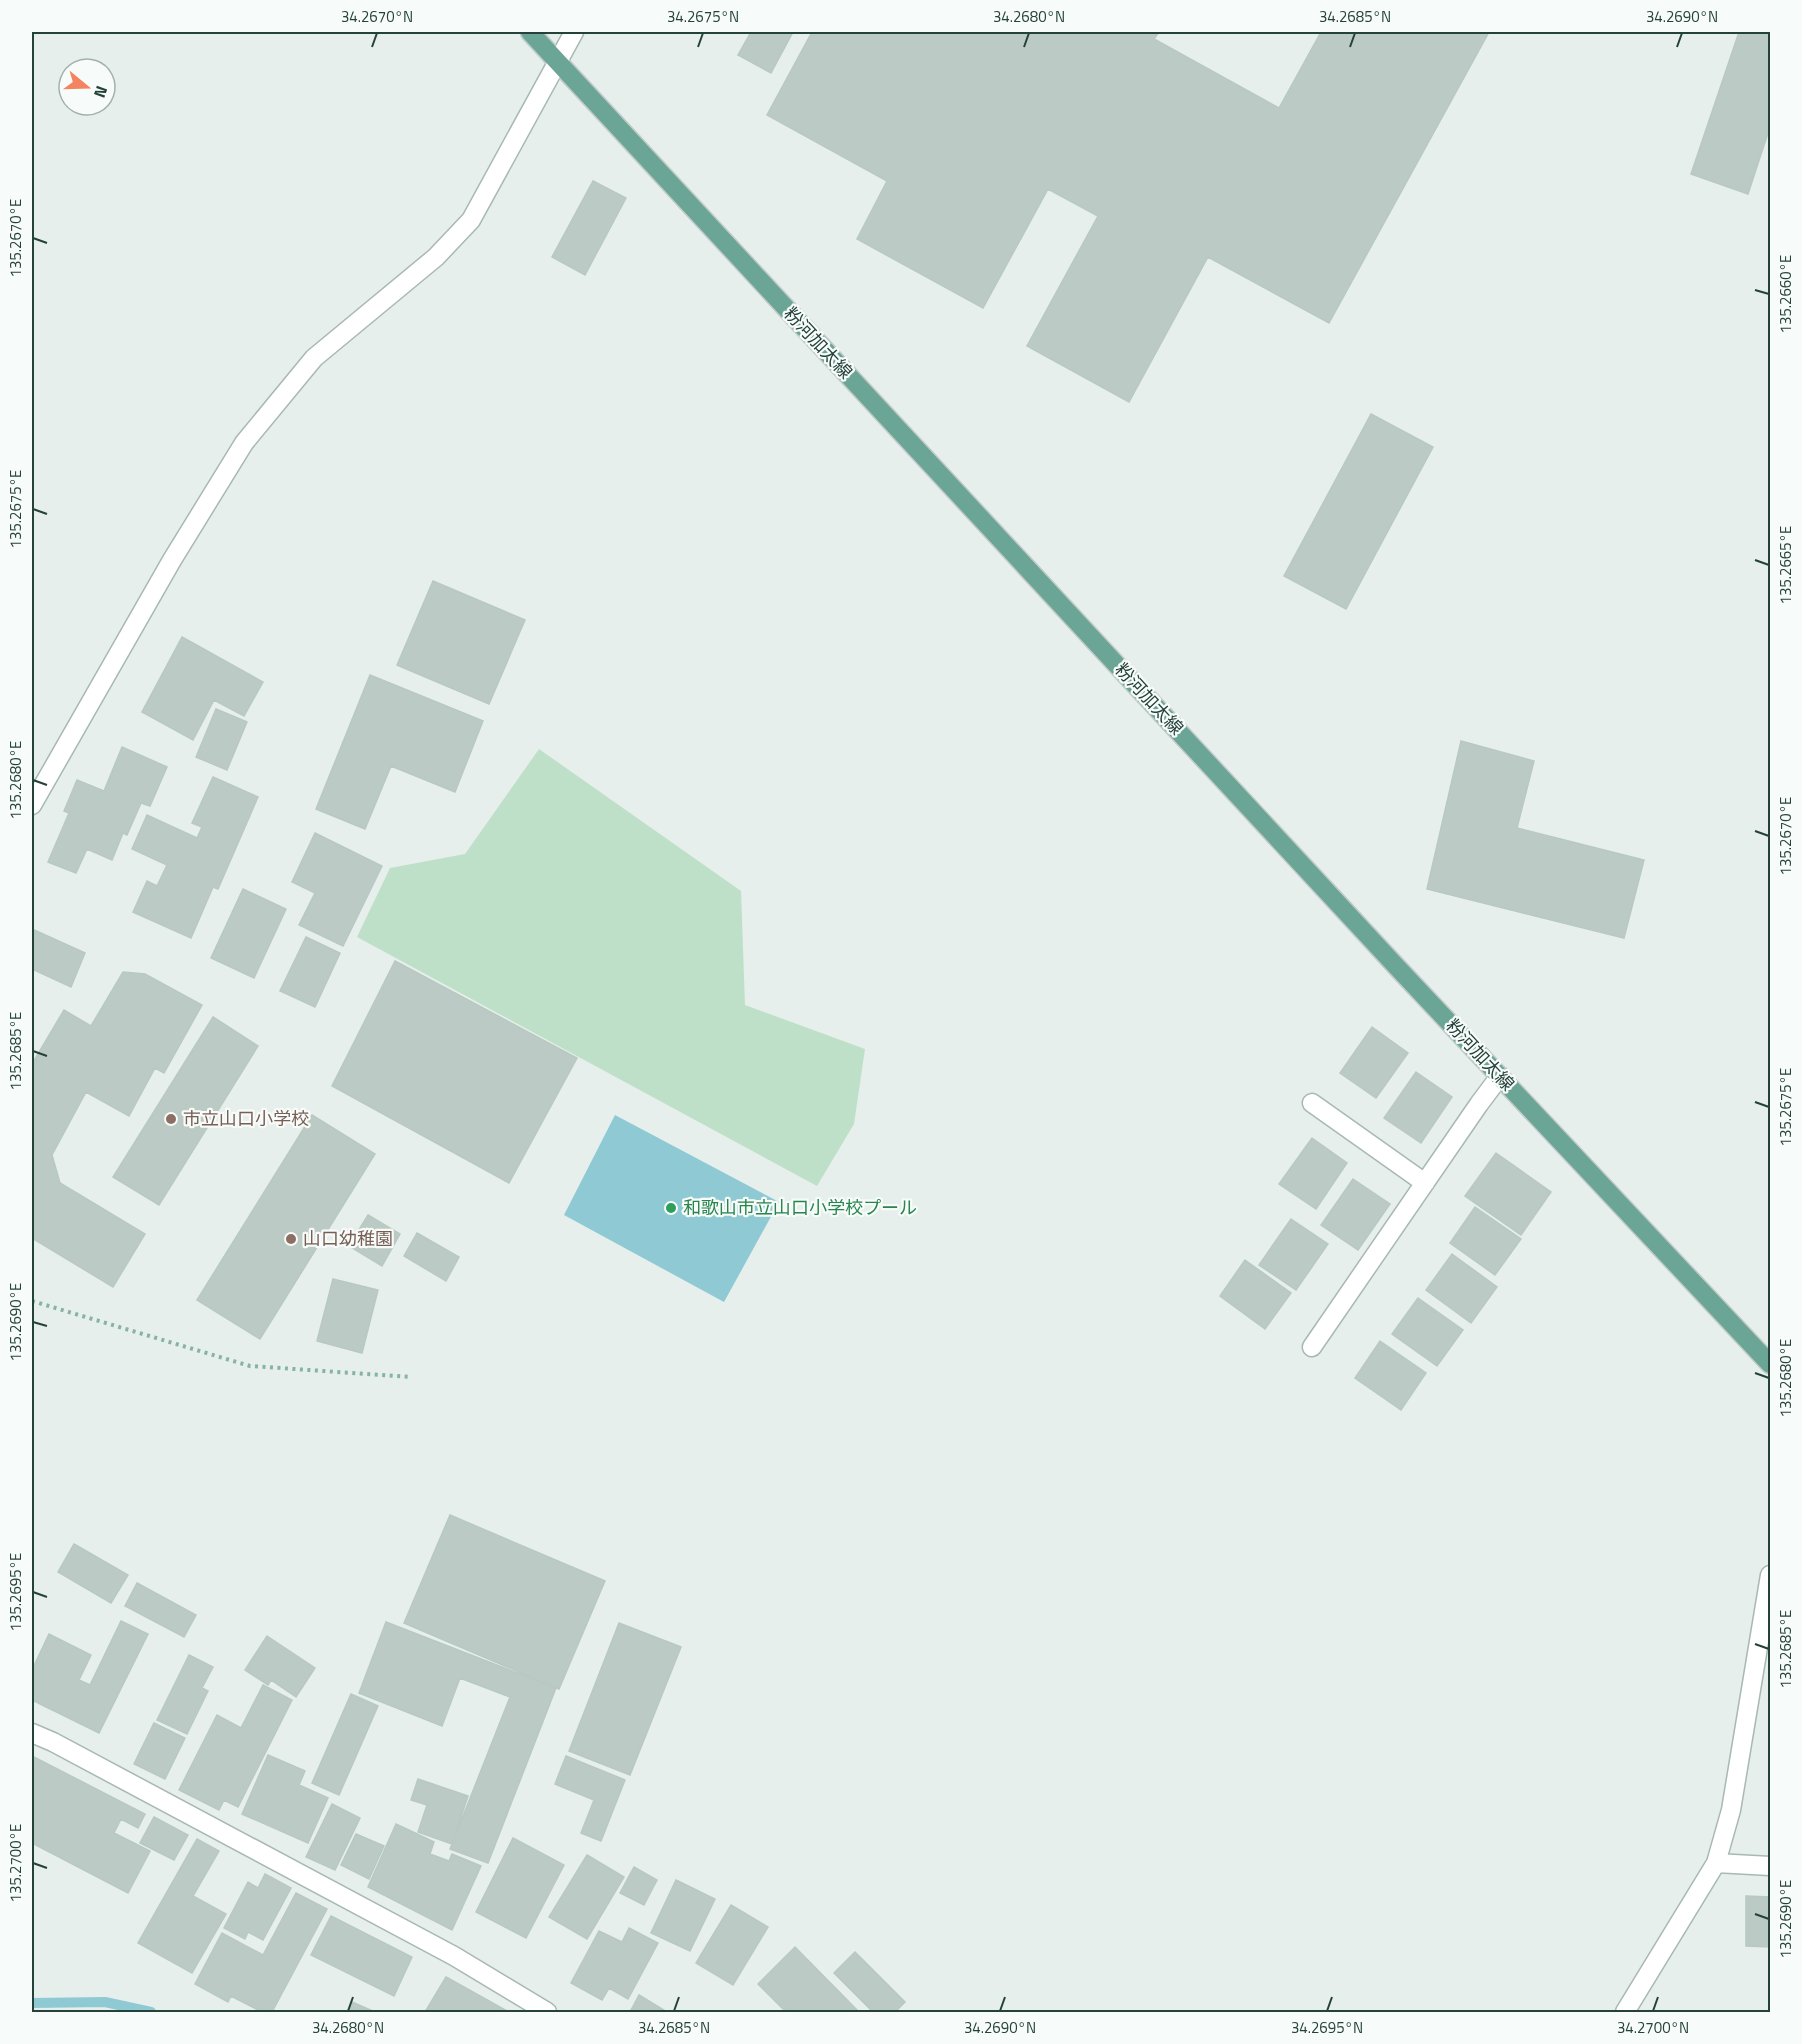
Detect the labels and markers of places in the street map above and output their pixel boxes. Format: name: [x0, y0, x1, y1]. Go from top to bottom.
place label: 市立山口小学校: [183, 1105, 309, 1132]
marker: 市立山口小学校: [164, 1112, 178, 1126]
place label: 和歌山市立山口小学校プール: [683, 1194, 917, 1221]
marker: 和歌山市立山口小学校プール: [664, 1201, 678, 1215]
place label: 山口幼稚園: [303, 1225, 393, 1252]
marker: 山口幼稚園: [284, 1232, 298, 1246]

